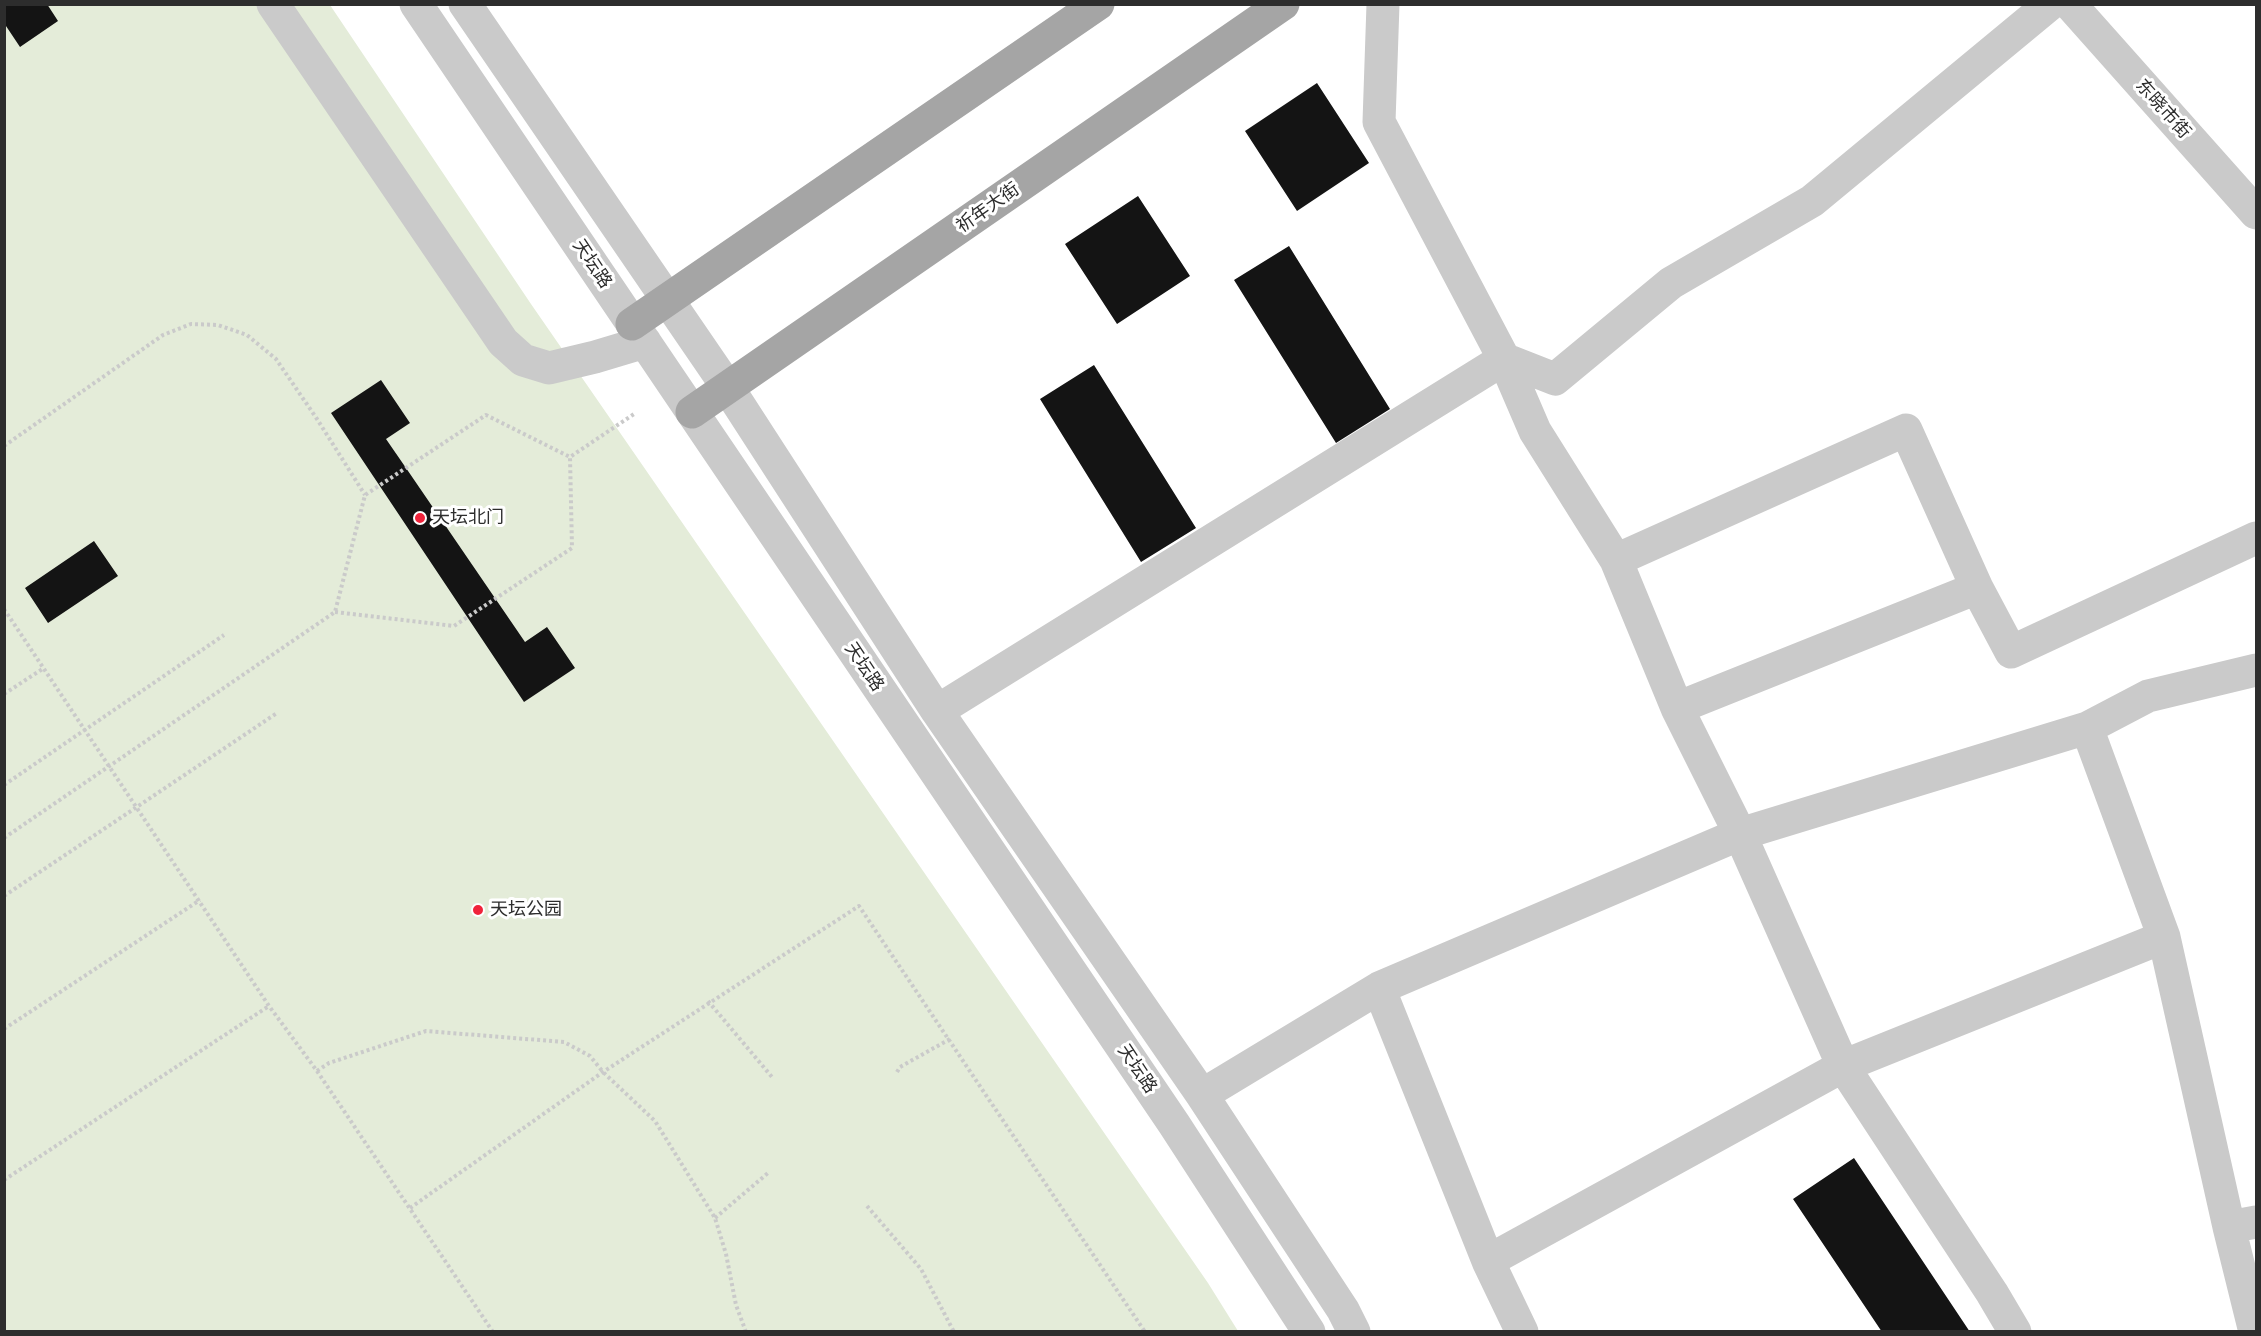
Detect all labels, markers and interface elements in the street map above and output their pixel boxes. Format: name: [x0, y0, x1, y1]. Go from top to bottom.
street label: 东晓市街: [2131, 75, 2195, 143]
street label: 祈年大街: [952, 179, 1024, 237]
street label: 天坛路: [568, 236, 616, 292]
place label: 天坛北门: [432, 507, 504, 529]
marker: 天坛北门: [413, 511, 427, 525]
street label: 天坛路: [840, 639, 888, 695]
place label: 天坛公园: [490, 899, 562, 921]
marker: 天坛公园: [471, 903, 485, 917]
street label: 天坛路: [1113, 1041, 1161, 1097]

